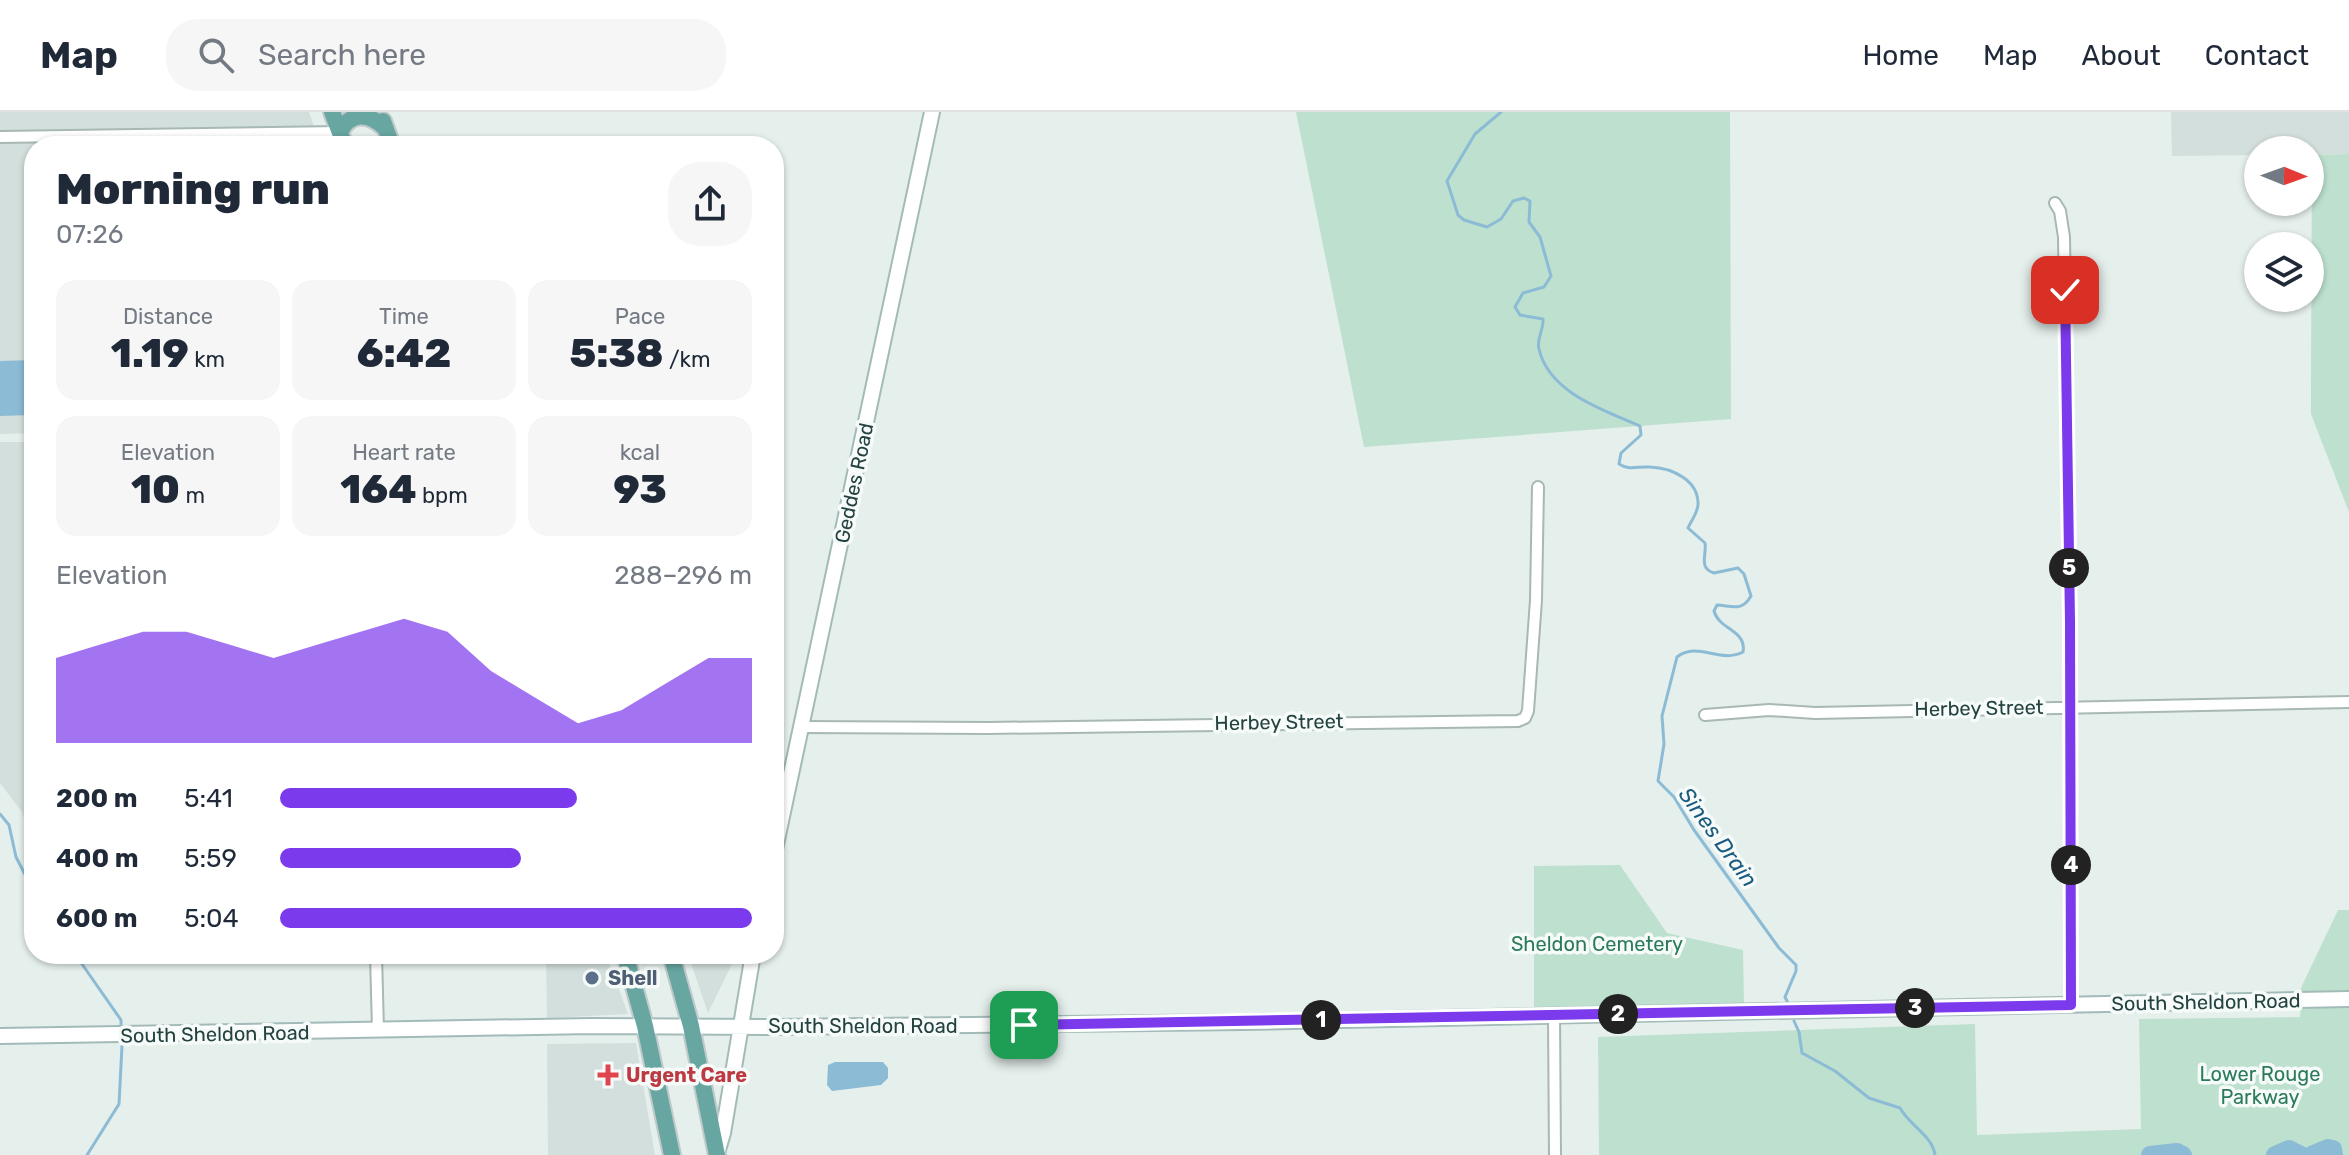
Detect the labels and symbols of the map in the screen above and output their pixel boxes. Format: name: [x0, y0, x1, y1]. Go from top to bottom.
north arrow: [2244, 136, 2324, 216]
pin: [2031, 256, 2099, 324]
street label: Geddes Road: [830, 421, 878, 545]
pin: 5: [2049, 548, 2089, 588]
street label: Herbey Street: [1914, 695, 2044, 721]
street label: Herbey Street: [1214, 709, 1344, 735]
water label: Sines Drain: [1673, 782, 1763, 892]
pin: 4: [2051, 845, 2091, 885]
park label: Sheldon Cemetery: [1511, 932, 1683, 956]
place label: Shell: [608, 966, 658, 990]
marker: Shell: [583, 969, 601, 987]
pin: 3: [1895, 988, 1935, 1028]
street label: South Sheldon Road: [2111, 988, 2301, 1016]
pin: [990, 991, 1058, 1059]
pin: 2: [1598, 994, 1638, 1034]
pin: 1: [1301, 1000, 1341, 1040]
street label: South Sheldon Road: [768, 1014, 958, 1038]
street label: South Sheldon Road: [120, 1020, 310, 1048]
park label: Lower Rouge Parkway: [2200, 1062, 2320, 1109]
place label: Urgent Care: [626, 1063, 747, 1087]
marker: Urgent Care: [597, 1064, 619, 1086]

